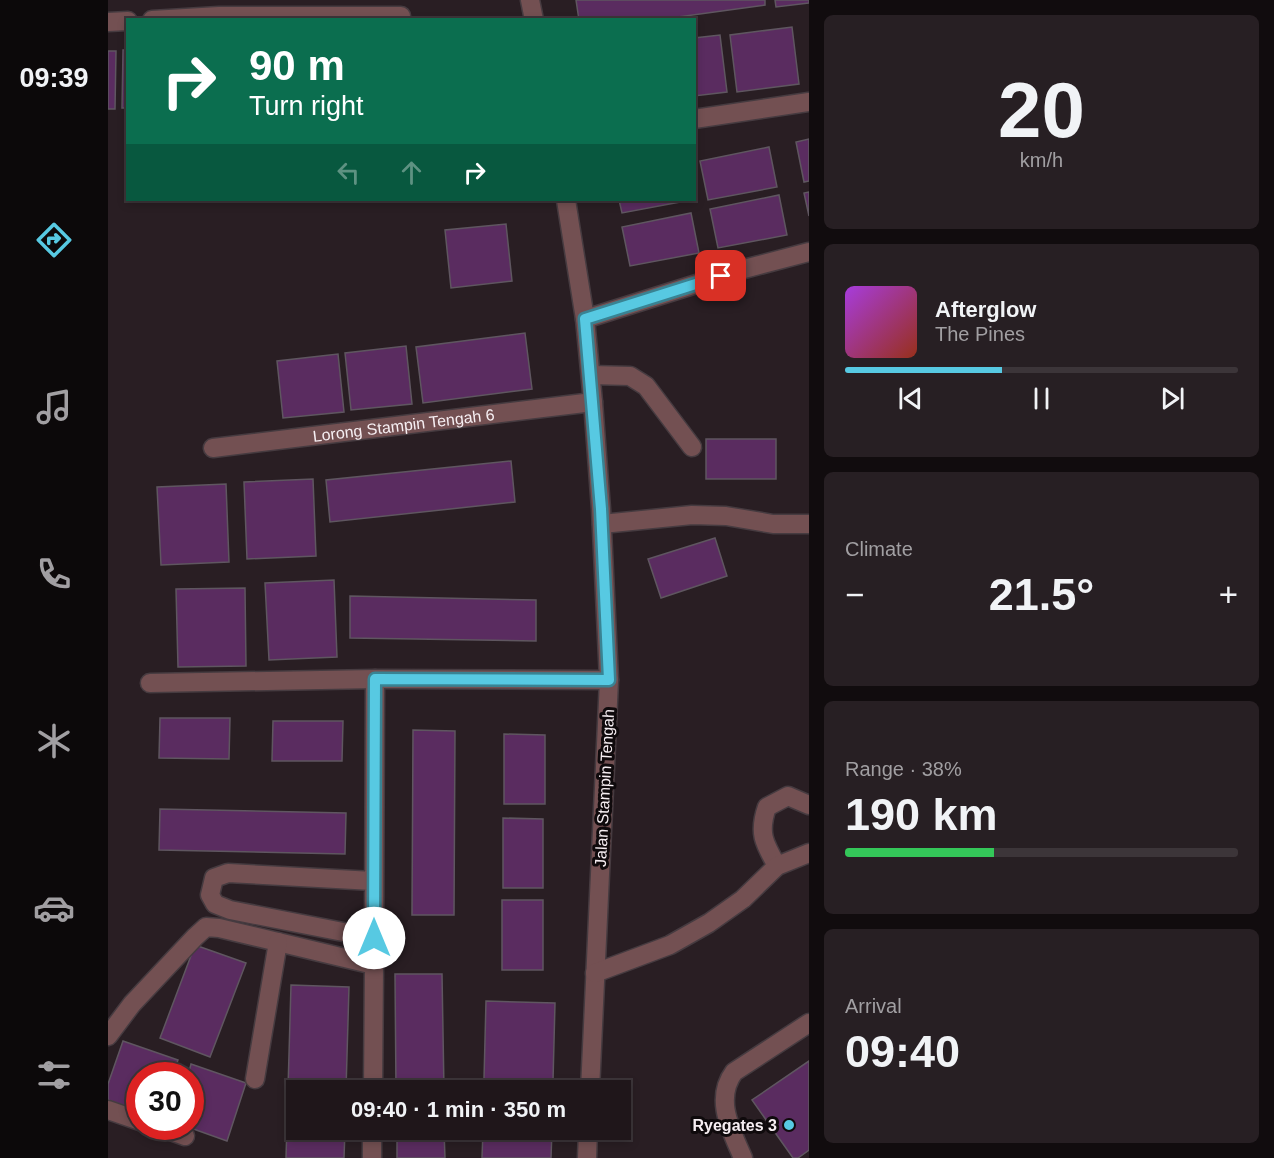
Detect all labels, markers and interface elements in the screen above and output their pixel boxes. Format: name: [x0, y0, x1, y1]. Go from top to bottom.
icon: right: [150, 42, 228, 120]
text: 90 m: [249, 42, 345, 89]
text: 09:39: [19, 63, 89, 93]
text: 20: [998, 66, 1085, 154]
text: Turn right: [249, 91, 364, 121]
text: km/h: [1020, 149, 1063, 171]
icon: left: [332, 156, 365, 189]
icon: ahead: [395, 156, 428, 189]
icon: right: [458, 156, 491, 189]
icon: directions: [33, 219, 75, 261]
pin: [695, 250, 746, 301]
icon: arrive: [704, 259, 737, 292]
text: Afterglow: [935, 297, 1036, 322]
text: The Pines: [935, 323, 1025, 345]
icon: previous: [894, 382, 927, 415]
icon: pause: [1025, 382, 1058, 415]
icon: next: [1156, 382, 1189, 415]
icon: music: [33, 386, 75, 428]
street label: Lorong Stampin Tengah 6: [312, 406, 496, 445]
text: Climate: [845, 538, 913, 560]
icon: phone: [33, 553, 75, 595]
text: 21.5°: [989, 569, 1094, 620]
text: −: [845, 576, 864, 613]
text: +: [1219, 576, 1238, 613]
street label: Jalan Stampin Tengah: [592, 709, 617, 867]
icon: climate: [33, 720, 75, 762]
text: Range · 38%: [845, 758, 962, 780]
text: 190 km: [845, 789, 998, 840]
icon: car: [33, 887, 75, 929]
position arrow: [342, 906, 406, 970]
text: Arrival: [845, 995, 902, 1017]
text: 09:40: [845, 1026, 960, 1077]
icon: filters: [33, 1054, 75, 1096]
speed limit sign: 30: [126, 1062, 204, 1140]
text: 09:40 · 1 min · 350 m: [351, 1097, 566, 1122]
place label: Ryegates 3: [693, 1117, 777, 1134]
marker: Ryegates 3: [782, 1118, 796, 1132]

